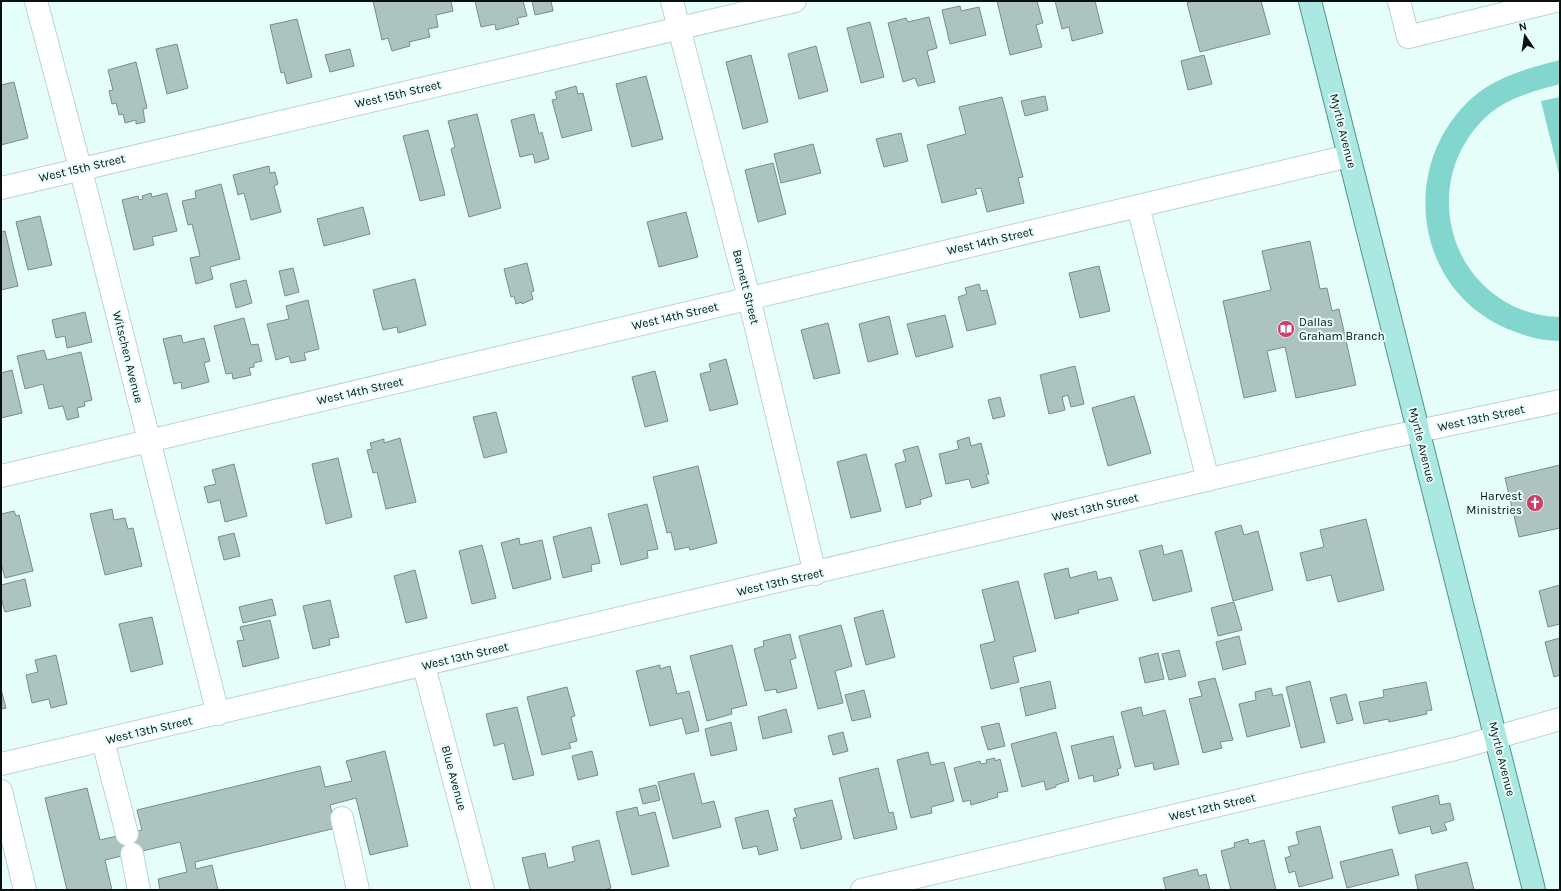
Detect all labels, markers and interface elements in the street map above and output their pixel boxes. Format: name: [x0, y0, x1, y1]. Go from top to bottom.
north arrow: [1505, 16, 1545, 56]
text: N: [1518, 20, 1528, 34]
street label: West 15th Street: [353, 77, 443, 111]
street label: Myrtle Avenue: [1327, 92, 1359, 170]
street label: West 15th Street: [37, 151, 127, 185]
street label: West 14th Street: [945, 224, 1035, 258]
street label: Barnett Street: [730, 248, 762, 326]
street label: West 14th Street: [630, 299, 720, 333]
street label: Witschen Avenue: [110, 310, 146, 404]
place label: Dallas Graham Branch: [1299, 315, 1385, 343]
library icon: Dallas Graham Branch: [1276, 319, 1296, 339]
street label: West 14th Street: [315, 374, 405, 408]
street label: West 13th Street: [1436, 402, 1526, 434]
street label: Myrtle Avenue: [1406, 406, 1438, 484]
place label: Harvest Ministries: [1466, 489, 1522, 517]
street label: West 13th Street: [1050, 490, 1140, 524]
church icon: Harvest Ministries: [1525, 493, 1545, 513]
street label: West 13th Street: [735, 565, 825, 599]
street label: West 13th Street: [420, 639, 510, 673]
street label: West 13th Street: [104, 713, 194, 747]
street label: Myrtle Avenue: [1486, 720, 1518, 798]
street label: Blue Avenue: [439, 744, 469, 812]
street label: West 12th Street: [1167, 790, 1257, 824]

